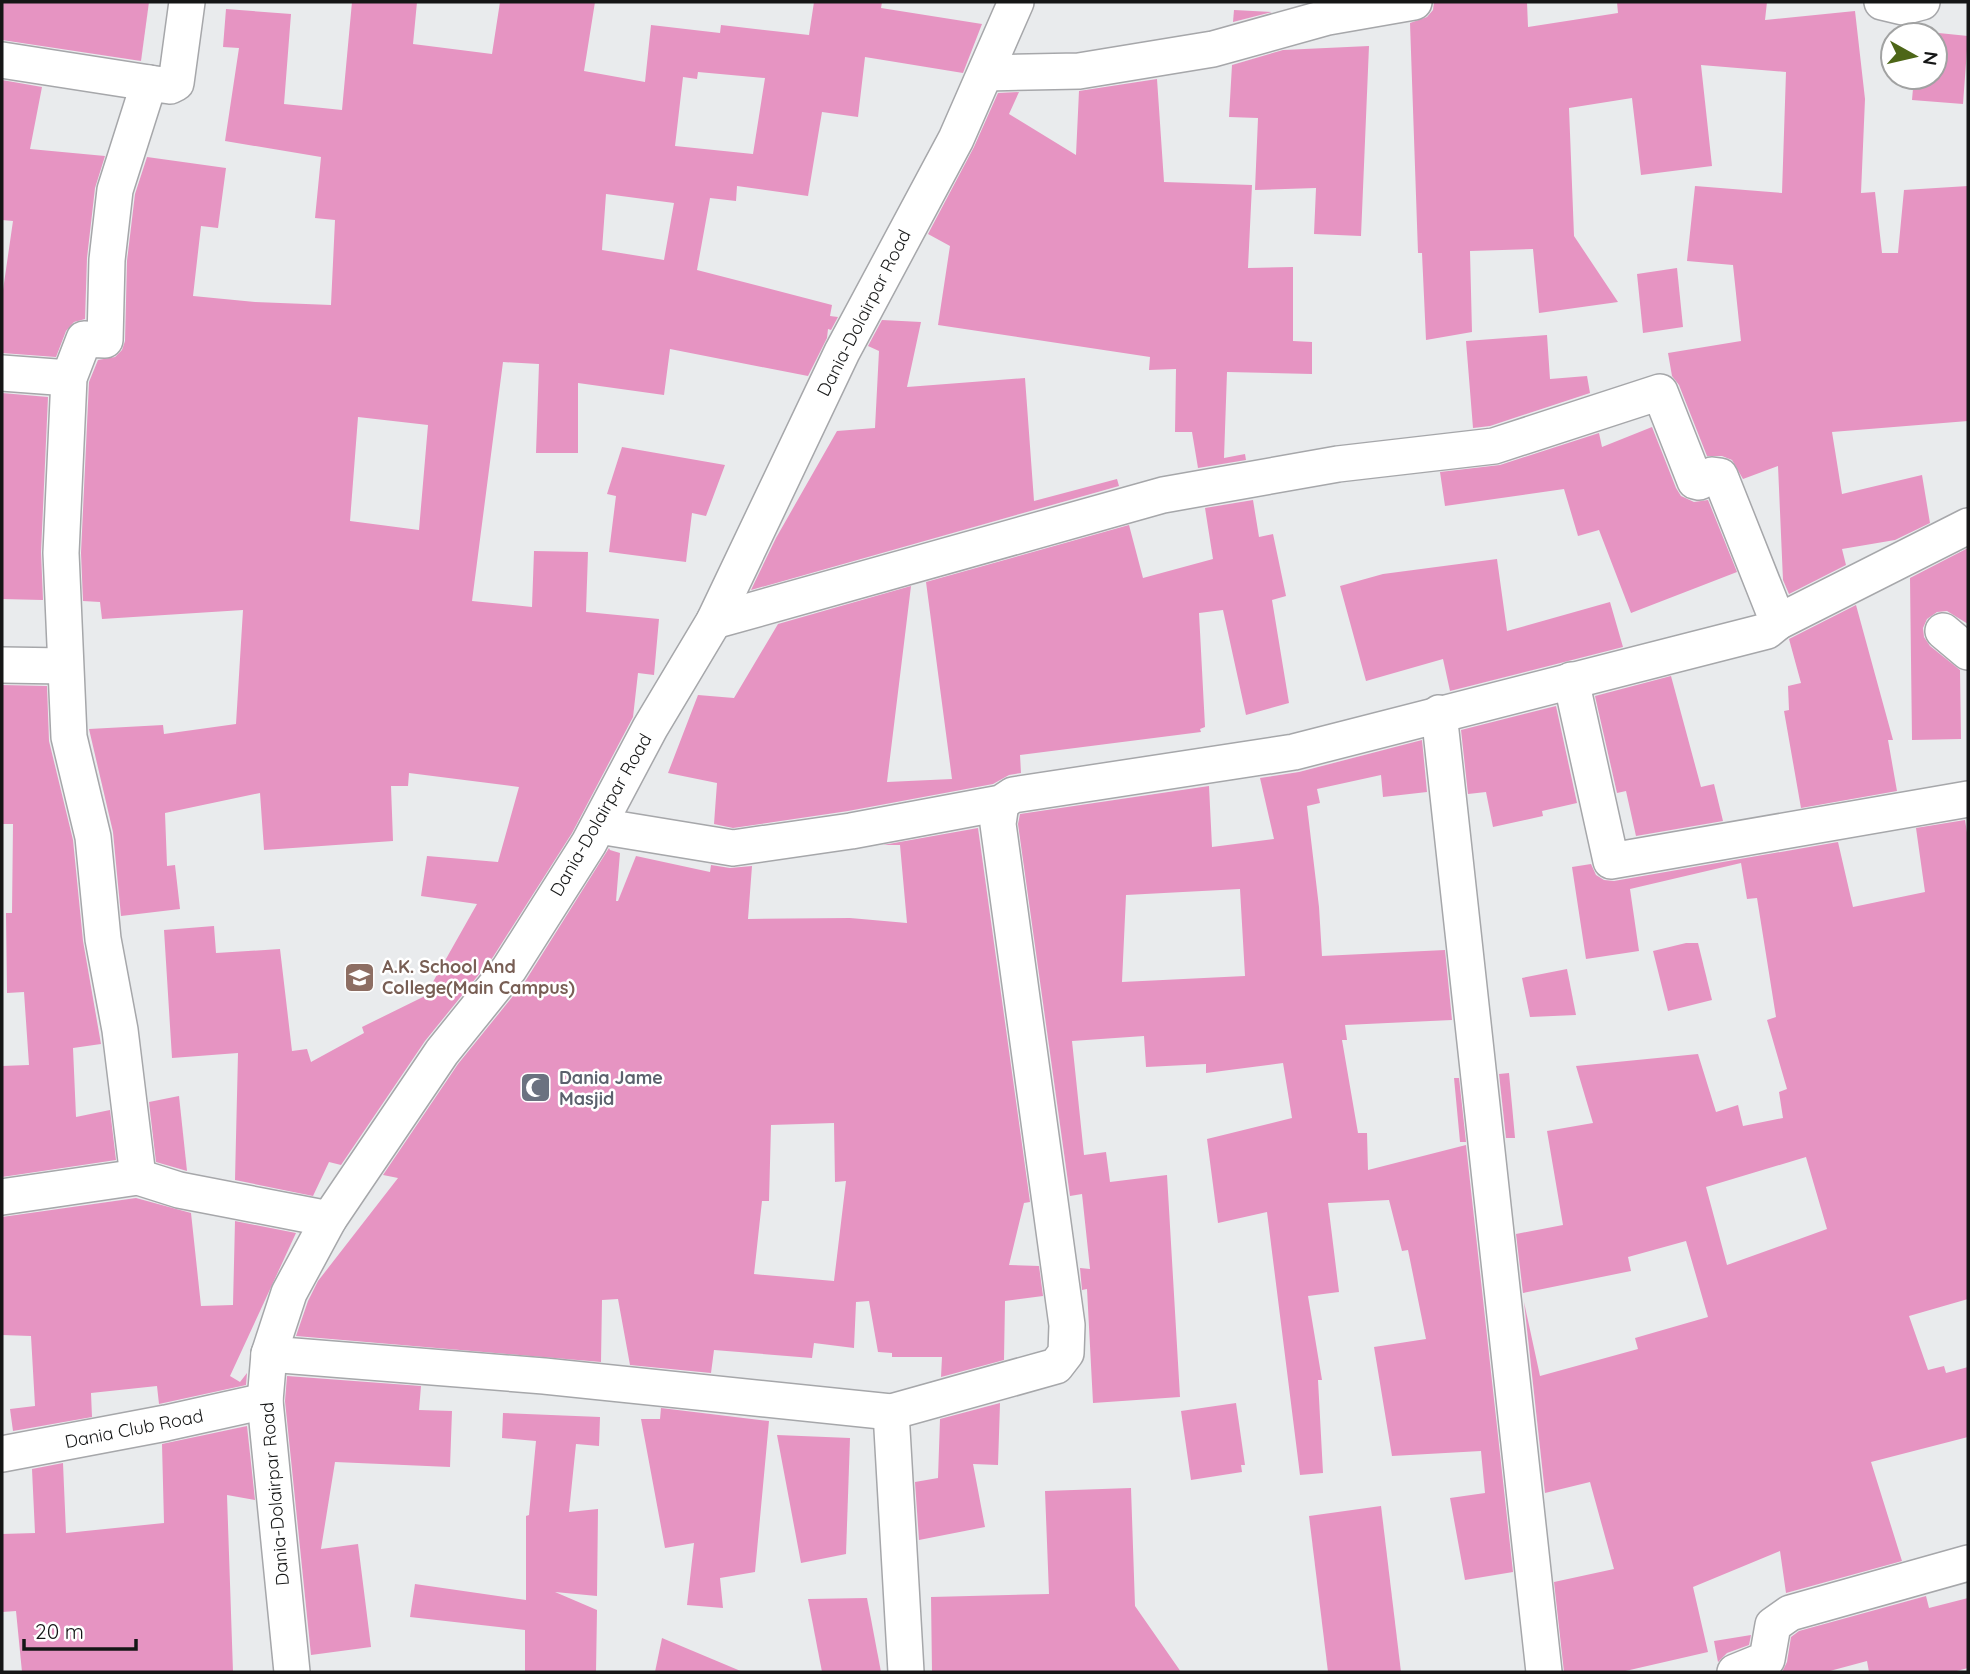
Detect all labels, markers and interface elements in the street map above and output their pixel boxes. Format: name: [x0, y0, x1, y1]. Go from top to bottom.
north arrow: [1879, 21, 1949, 91]
text: N: [1918, 50, 1944, 67]
street label: Dania-Dolairpar Road: [812, 226, 916, 400]
street label: Dania-Dolairpar Road: [545, 729, 657, 900]
place label: A.K. School And College(Main Campus): [382, 955, 575, 999]
school or university icon: A.K. School And College(Main Campus): [342, 960, 376, 994]
place label: Dania Jame Masjid: [559, 1066, 663, 1110]
mosque icon: Dania Jame Masjid: [519, 1071, 553, 1105]
street label: Dania-Dolairpar Road: [255, 1401, 294, 1587]
street label: Dania Club Road: [63, 1404, 205, 1453]
scale bar: [24, 1608, 136, 1652]
text: 20 m: [35, 1618, 84, 1644]

